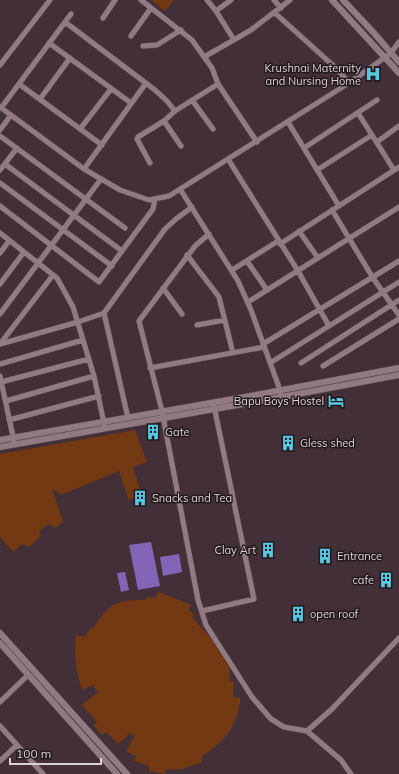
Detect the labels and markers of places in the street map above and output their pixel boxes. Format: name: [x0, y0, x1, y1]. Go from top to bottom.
place label: Krushnai Maternity and Nursing Home: [265, 61, 361, 88]
hospital icon: Krushnai Maternity and Nursing Home: [364, 65, 382, 83]
hotel icon: Bapu Boys Hostel: [327, 392, 345, 410]
place label: Bapu Boys Hostel: [234, 394, 324, 408]
building icon: Gate: [144, 423, 162, 441]
place label: Gate: [165, 425, 189, 439]
building icon: Gless shed: [279, 434, 297, 452]
place label: Gless shed: [300, 436, 355, 450]
building icon: Snacks and Tea: [131, 489, 149, 507]
place label: Snacks and Tea: [152, 491, 232, 505]
building icon: Clay Art: [259, 541, 277, 559]
place label: Clay Art: [214, 543, 256, 557]
building icon: Entrance: [316, 547, 334, 565]
place label: Entrance: [337, 549, 382, 563]
building icon: cafe: [377, 571, 395, 589]
place label: cafe: [352, 573, 374, 587]
building icon: open roof: [289, 605, 307, 623]
place label: open roof: [310, 607, 359, 621]

